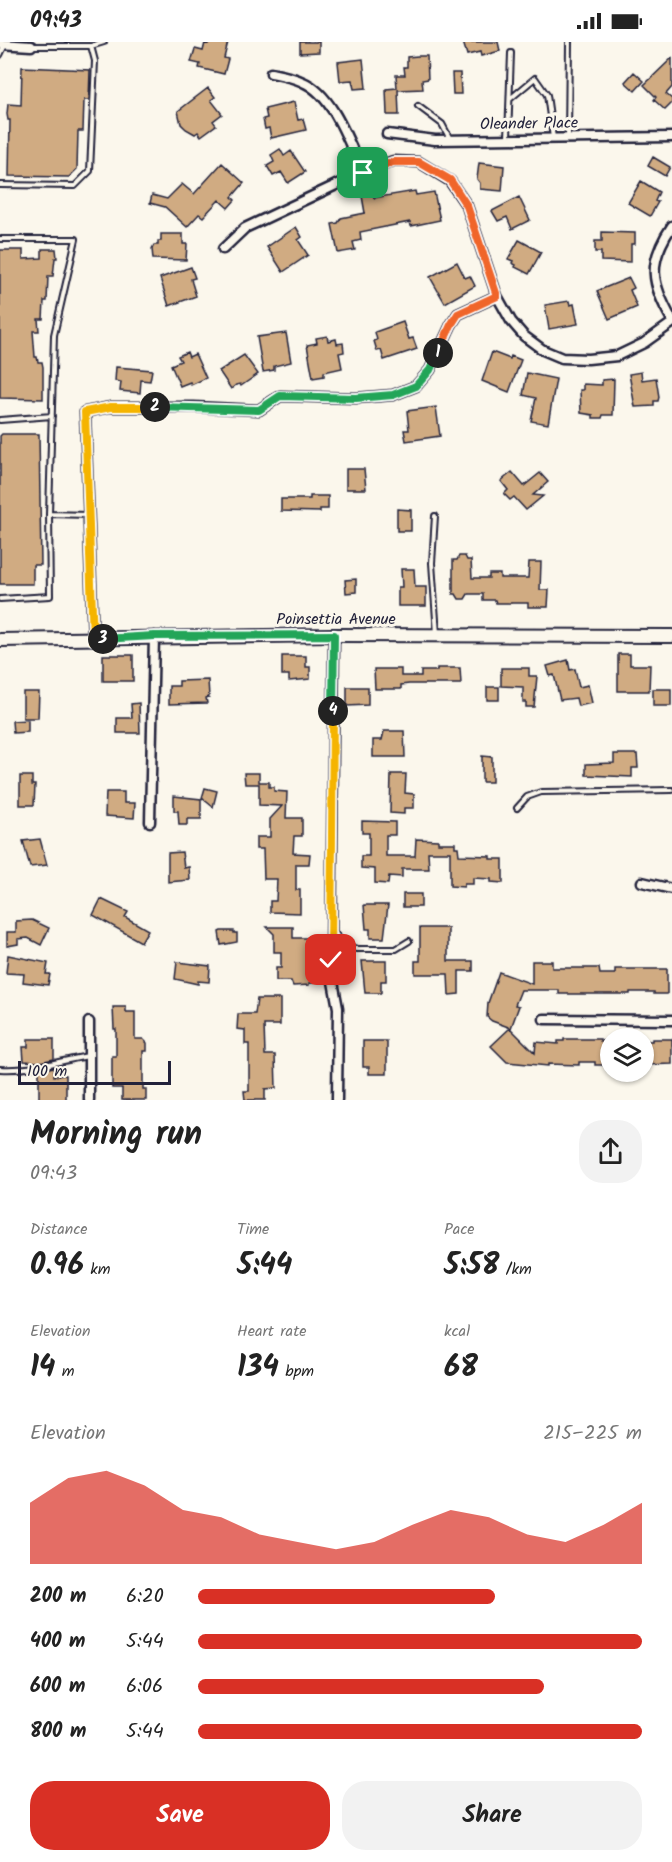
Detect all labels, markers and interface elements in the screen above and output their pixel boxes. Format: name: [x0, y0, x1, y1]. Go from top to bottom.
text: 09:43: [30, 4, 82, 39]
street label: Oleander Place: [480, 111, 578, 137]
pin: [337, 147, 388, 198]
icon: arrive: [346, 156, 379, 189]
pin: 1: [423, 338, 453, 368]
text: 1: [436, 340, 440, 365]
pin: 2: [140, 392, 170, 422]
text: 2: [150, 394, 160, 419]
street label: Poinsettia Avenue: [276, 607, 396, 632]
pin: 3: [88, 624, 118, 654]
text: 3: [99, 626, 107, 651]
pin: 4: [318, 696, 348, 726]
text: 4: [329, 698, 337, 723]
pin: [305, 934, 356, 985]
icon: check: [314, 943, 347, 976]
map controls: [600, 1028, 654, 1082]
button: layers: [600, 1028, 654, 1082]
scale bar: [18, 1058, 171, 1086]
text: 100 m: [27, 1059, 67, 1084]
text: Morning run: [30, 1109, 202, 1162]
button: share: [579, 1120, 642, 1183]
text: 09:43: [30, 1158, 77, 1190]
text: Distance: [30, 1217, 88, 1242]
text: Time: [237, 1217, 269, 1242]
text: Pace: [444, 1217, 475, 1242]
text: 0.96: [30, 1242, 84, 1290]
text: 5:44: [237, 1242, 292, 1290]
text: 5:58: [444, 1242, 499, 1290]
text: km: [84, 1257, 111, 1282]
text: /km: [499, 1257, 532, 1282]
text: Elevation: [30, 1319, 91, 1344]
text: Heart rate: [237, 1319, 307, 1344]
text: kcal: [444, 1319, 470, 1344]
text: 14: [30, 1344, 55, 1392]
text: 134: [237, 1344, 279, 1392]
text: 68: [444, 1344, 478, 1392]
text: m: [55, 1359, 75, 1384]
text: bpm: [279, 1359, 314, 1384]
text: Elevation: [30, 1418, 106, 1450]
text: 215–225 m: [543, 1418, 642, 1450]
text: 200 m: [30, 1581, 86, 1613]
text: 6:20: [126, 1581, 164, 1613]
text: 400 m: [30, 1626, 86, 1658]
text: 5:44: [126, 1626, 164, 1658]
text: 600 m: [30, 1671, 85, 1703]
text: 6:06: [126, 1671, 163, 1703]
text: 800 m: [30, 1716, 86, 1748]
text: 5:44: [126, 1716, 164, 1748]
button: Save: [30, 1781, 330, 1850]
button: Share: [342, 1781, 642, 1850]

